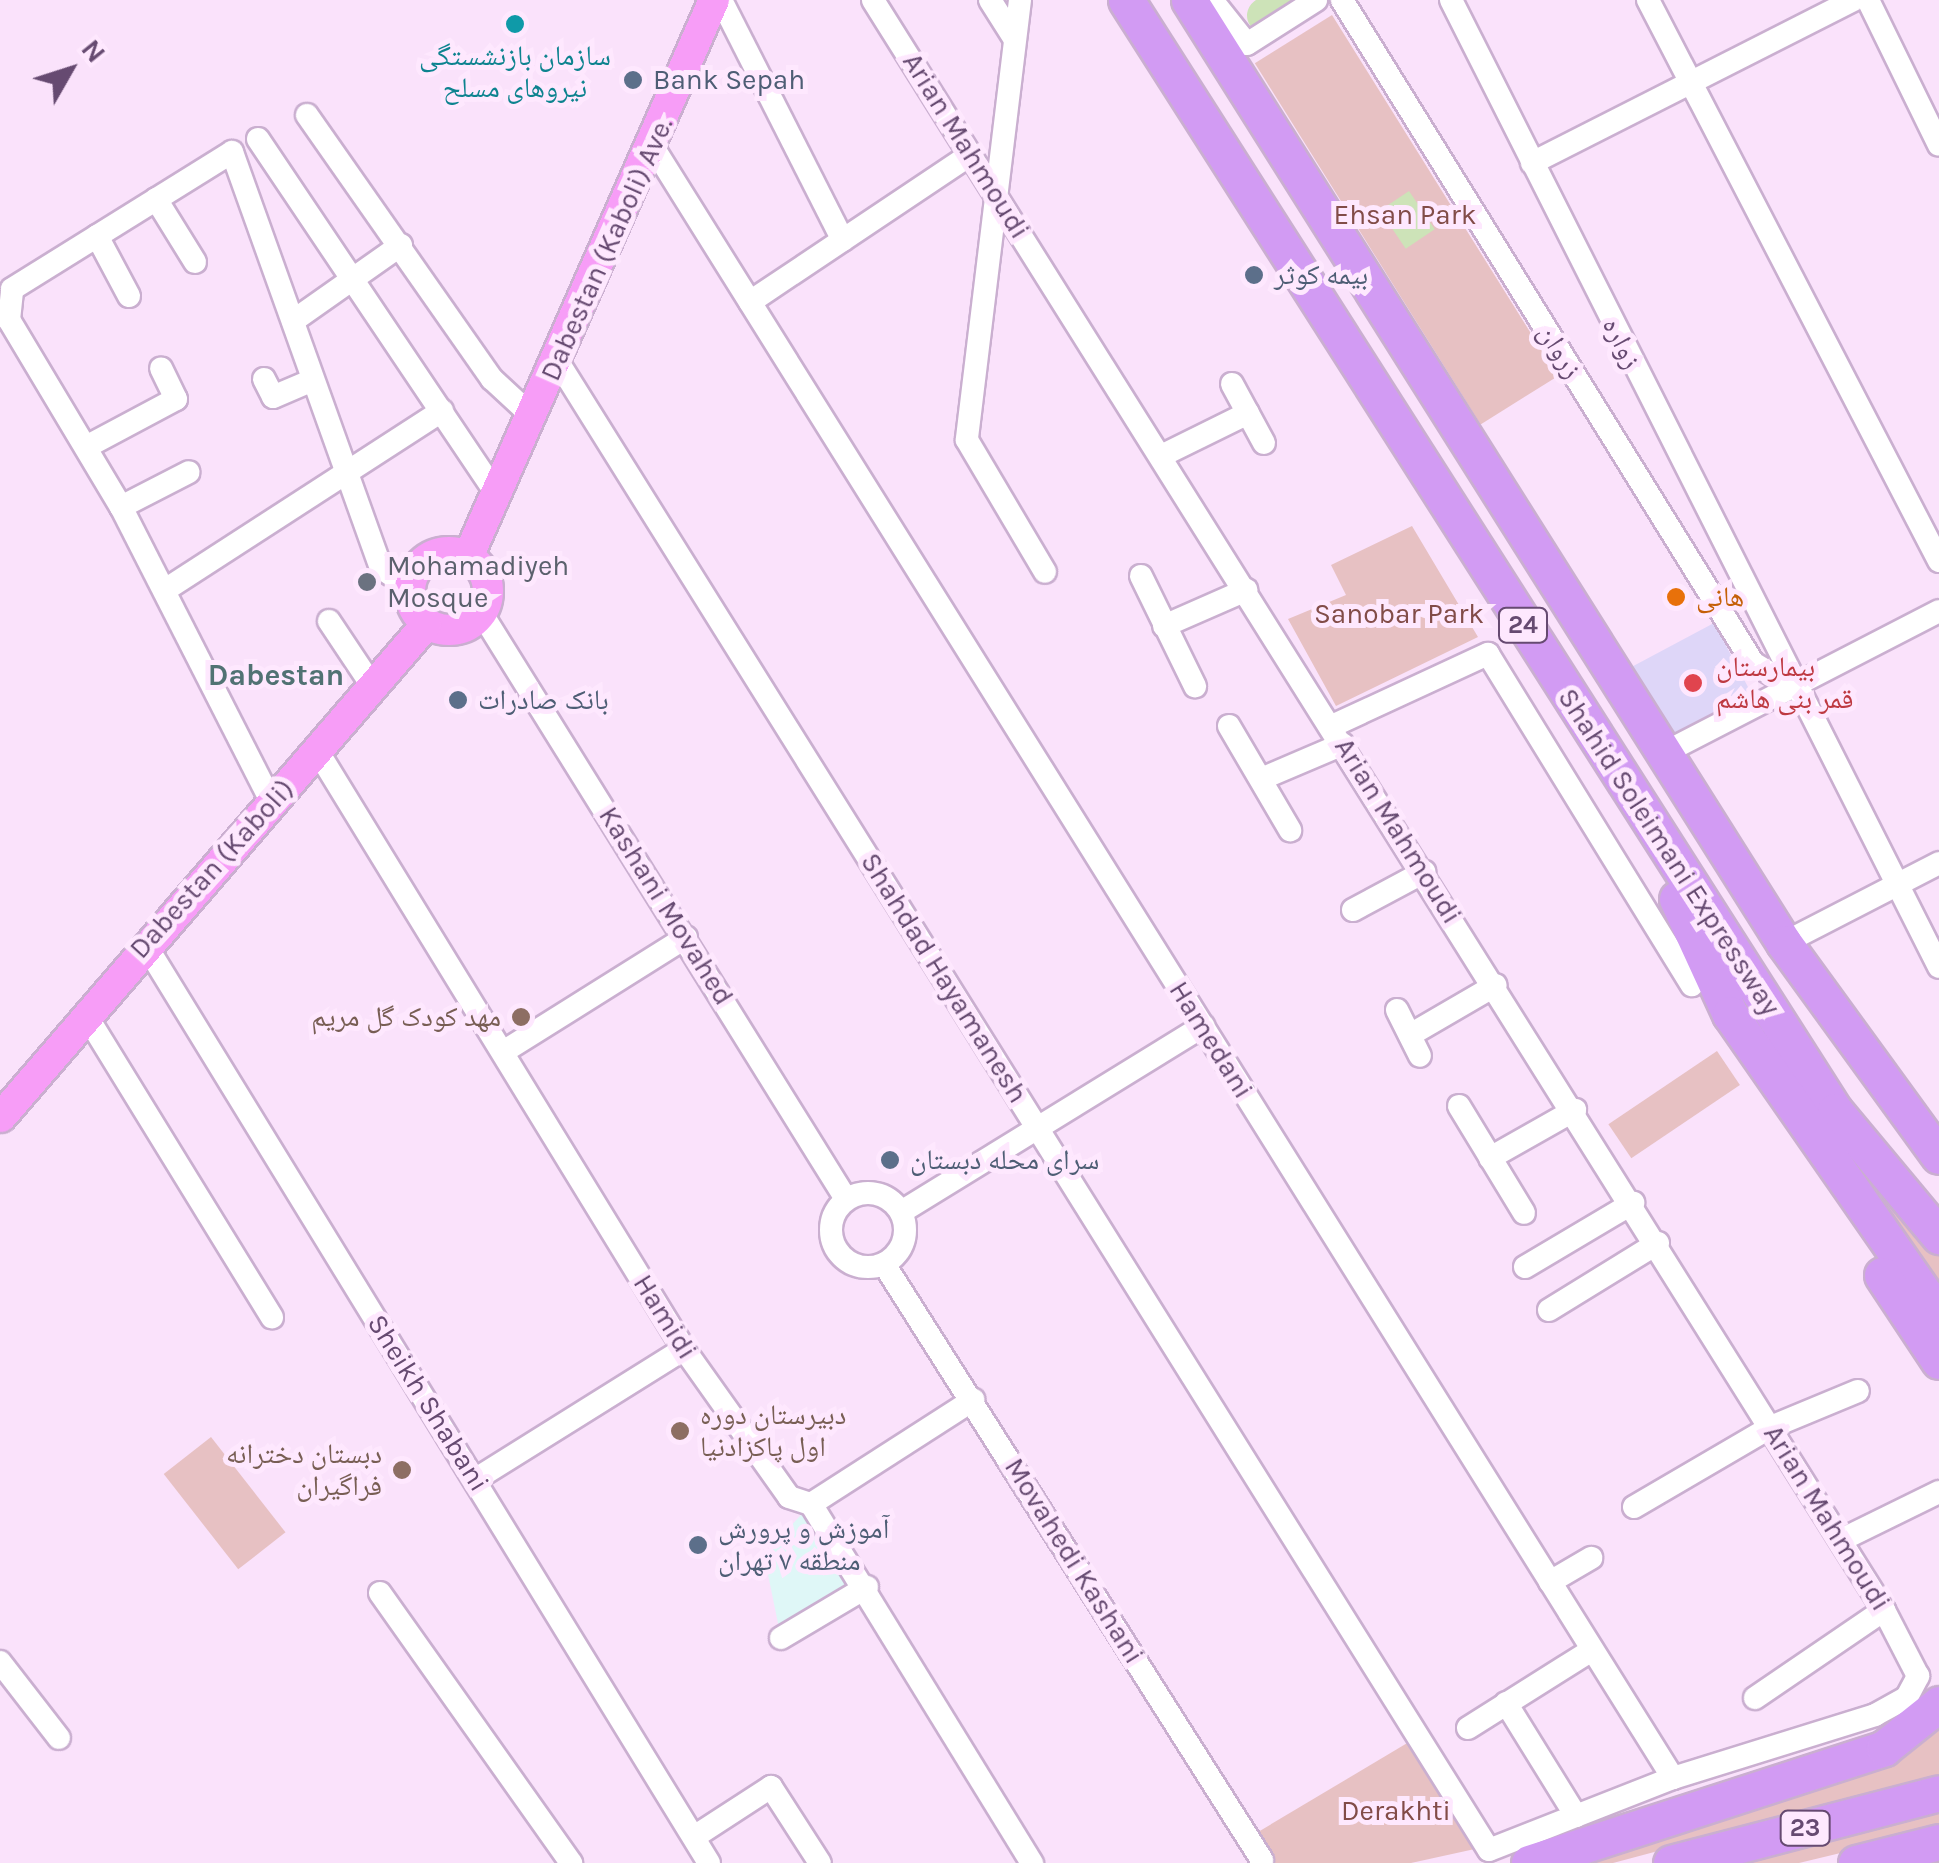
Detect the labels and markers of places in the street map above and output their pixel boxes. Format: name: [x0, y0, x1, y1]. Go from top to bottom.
marker: سازمان بازنشستگی نیروهای مسلح: [504, 13, 526, 35]
place label: سازمان بازنشستگی نیروهای مسلح: [419, 39, 611, 105]
place label: Bank Sepah: [653, 63, 805, 97]
marker: Bank Sepah: [622, 69, 644, 91]
place label: بیمه کوثر: [1274, 258, 1368, 292]
marker: بیمه کوثر: [1243, 264, 1265, 286]
place label: Mohamadiyeh Mosque: [387, 549, 569, 615]
marker: Mohamadiyeh Mosque: [356, 571, 378, 593]
place label: هانی: [1696, 580, 1744, 614]
marker: هانی: [1665, 586, 1687, 608]
place label: بیمارستان قمر بنی هاشم: [1716, 650, 1854, 716]
marker: بیمارستان قمر بنی هاشم: [1680, 670, 1706, 696]
place label: بانک صادرات: [478, 683, 609, 717]
marker: بانک صادرات: [447, 689, 469, 711]
place label: مهد کودک گل مریم: [311, 1000, 501, 1034]
marker: مهد کودک گل مریم: [510, 1006, 532, 1028]
place label: سرای محله دبستان: [910, 1143, 1099, 1177]
marker: سرای محله دبستان: [879, 1149, 901, 1171]
place label: دبیرستان دوره اول پاکزادنیا: [700, 1398, 846, 1464]
marker: دبیرستان دوره اول پاکزادنیا: [669, 1420, 691, 1442]
place label: دبستان دخترانه فراگیران: [226, 1437, 382, 1503]
marker: دبستان دخترانه فراگیران: [391, 1459, 413, 1481]
place label: آموزش و پرورش منطقه ۷ تهران: [718, 1512, 889, 1578]
marker: آموزش و پرورش منطقه ۷ تهران: [687, 1534, 709, 1556]

